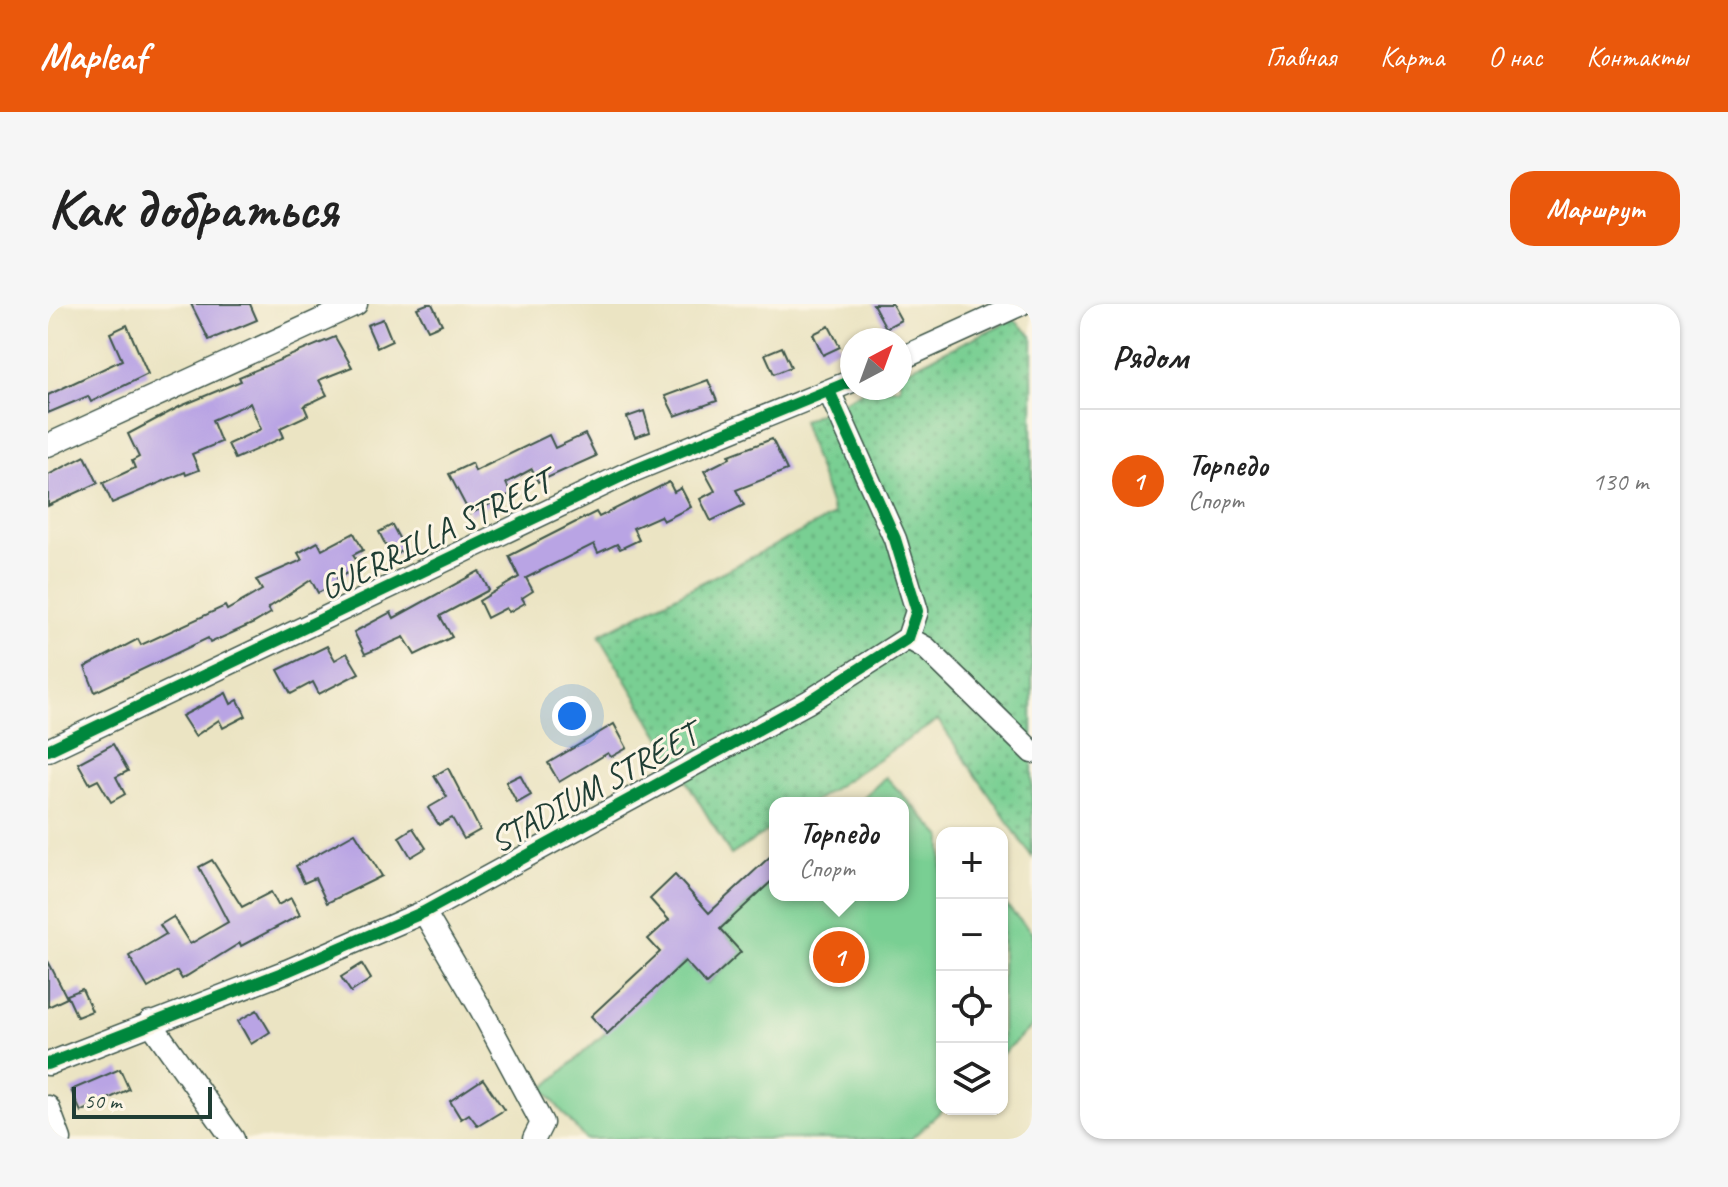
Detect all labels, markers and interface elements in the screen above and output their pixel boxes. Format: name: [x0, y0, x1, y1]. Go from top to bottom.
text: Mapleaf: [40, 33, 146, 80]
text: Главная: [1266, 39, 1336, 74]
text: Карта: [1380, 39, 1444, 74]
text: О нас: [1488, 39, 1542, 74]
text: Контакты: [1586, 39, 1688, 74]
button: Маршрут: [1510, 171, 1680, 246]
text: Как добраться: [48, 173, 338, 244]
north arrow: [840, 328, 912, 400]
text: Рядом: [1112, 335, 1188, 378]
text: Торпедо: [1188, 446, 1268, 484]
street label: GUERRILLA STREET: [312, 456, 566, 609]
text: 1: [1132, 465, 1144, 498]
text: 130 m: [1592, 465, 1648, 498]
text: Спорт: [1188, 484, 1244, 517]
your location: [552, 696, 592, 736]
street label: STADIUM STREET: [482, 709, 712, 862]
popup: [769, 797, 909, 901]
text: Торпедо: [799, 814, 879, 852]
map controls: [936, 827, 1008, 1115]
button: +: [936, 827, 1008, 899]
text: Спорт: [799, 852, 855, 885]
button: −: [936, 899, 1008, 971]
pin: 1: [813, 927, 865, 987]
button: locate: [936, 971, 1008, 1043]
button: layers: [936, 1043, 1008, 1115]
scale bar: [72, 1083, 212, 1119]
text: 50 m: [84, 1087, 121, 1115]

